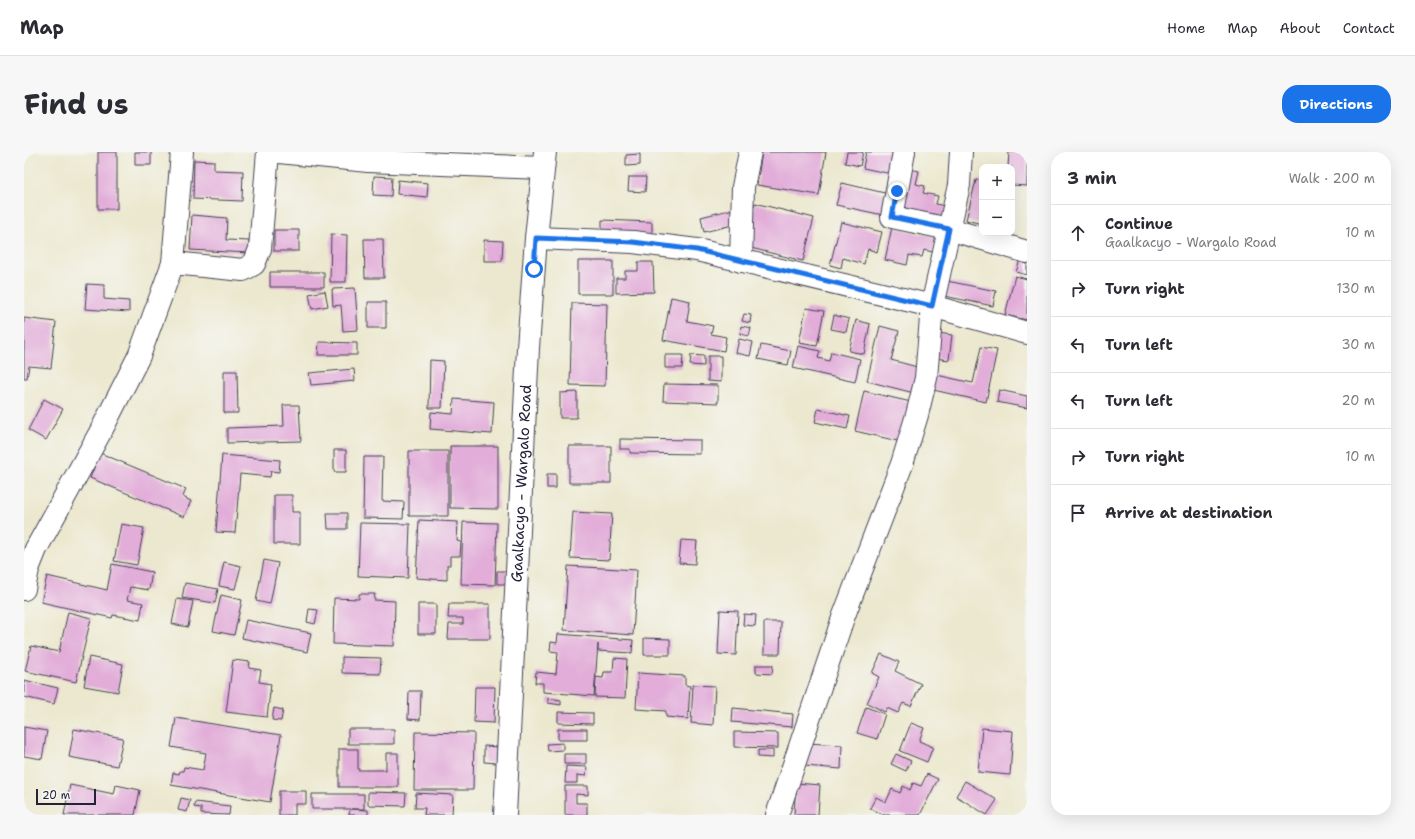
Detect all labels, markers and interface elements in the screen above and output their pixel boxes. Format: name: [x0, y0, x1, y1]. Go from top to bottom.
text: Map: [20, 15, 64, 40]
text: Home: [1167, 19, 1206, 37]
text: Map: [1228, 19, 1258, 37]
text: About: [1280, 19, 1321, 37]
text: Contact: [1343, 19, 1395, 37]
text: Find us: [24, 85, 129, 123]
button: Directions: [1282, 85, 1391, 123]
map controls: [979, 164, 1015, 236]
button: +: [979, 164, 1015, 200]
text: 3 min: [1067, 167, 1117, 189]
text: Walk · 200 m: [1289, 170, 1375, 187]
route end: [888, 182, 906, 200]
button: −: [979, 200, 1015, 236]
text: Continue: [1105, 214, 1173, 234]
icon: ahead: [1067, 222, 1089, 244]
text: 10 m: [1345, 224, 1375, 241]
text: Gaalkacyo - Wargalo Road: [1105, 234, 1277, 251]
route start: [525, 260, 543, 278]
icon: right: [1067, 278, 1089, 300]
text: Turn right: [1105, 279, 1185, 299]
text: 130 m: [1337, 280, 1375, 297]
icon: left: [1067, 334, 1089, 356]
text: Turn left: [1105, 335, 1173, 355]
text: 30 m: [1341, 336, 1375, 353]
street label: Gaalkacyo - Wargalo Road: [506, 383, 536, 583]
icon: left: [1067, 390, 1089, 412]
text: Turn left: [1105, 391, 1173, 411]
text: 20 m: [1342, 392, 1375, 409]
icon: right: [1067, 446, 1089, 468]
text: Turn right: [1105, 447, 1185, 467]
text: 10 m: [1345, 448, 1375, 465]
icon: arrive: [1067, 502, 1089, 524]
text: Arrive at destination: [1105, 503, 1273, 523]
scale bar: [36, 787, 96, 806]
text: 20 m: [42, 788, 70, 803]

